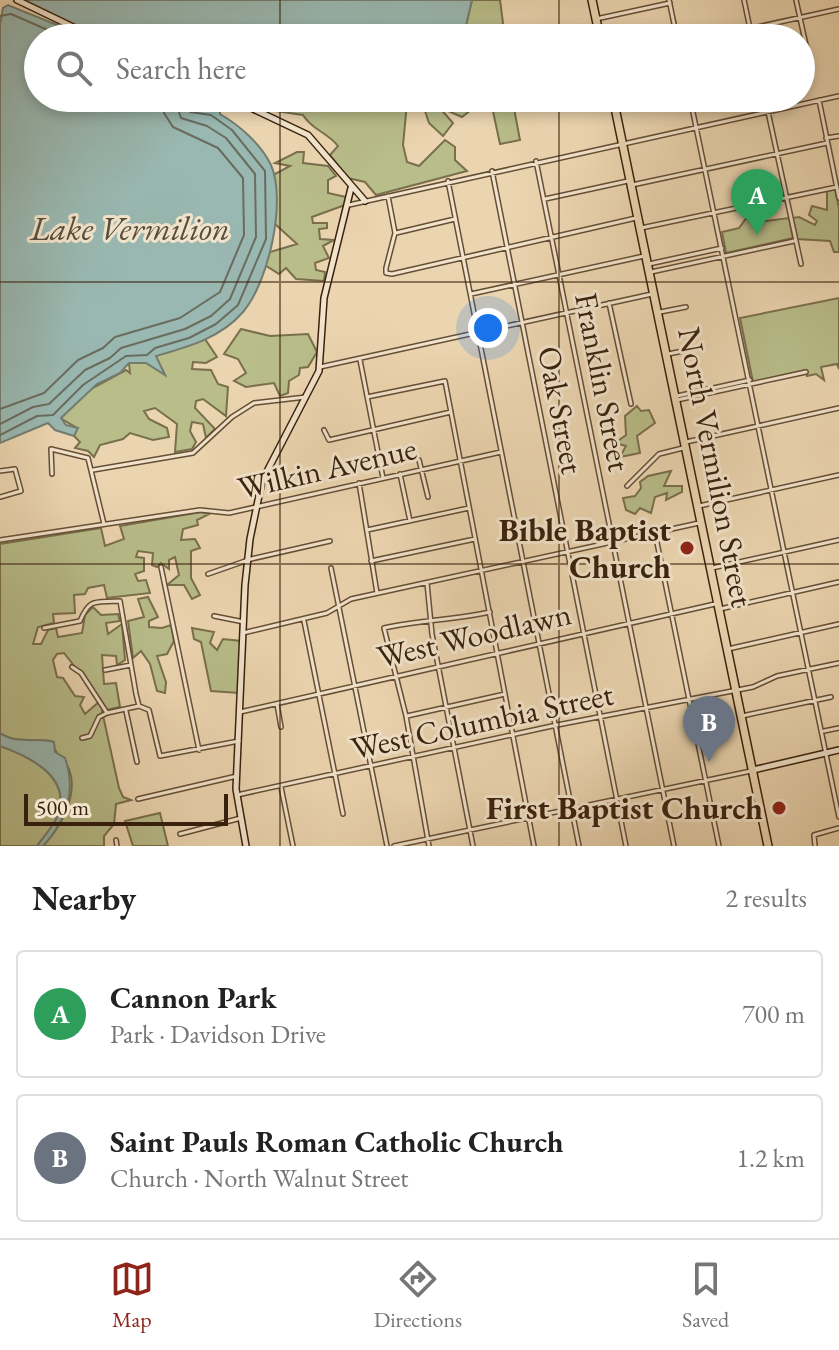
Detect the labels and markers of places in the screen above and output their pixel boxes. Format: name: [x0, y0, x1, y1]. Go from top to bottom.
pin: A: [731, 169, 783, 235]
place label: Bible Baptist Church: [499, 509, 671, 588]
marker: Bible Baptist Church: [678, 539, 696, 557]
pin: B: [683, 696, 735, 762]
place label: First Baptist Church: [486, 787, 763, 829]
marker: First Baptist Church: [770, 799, 788, 817]

